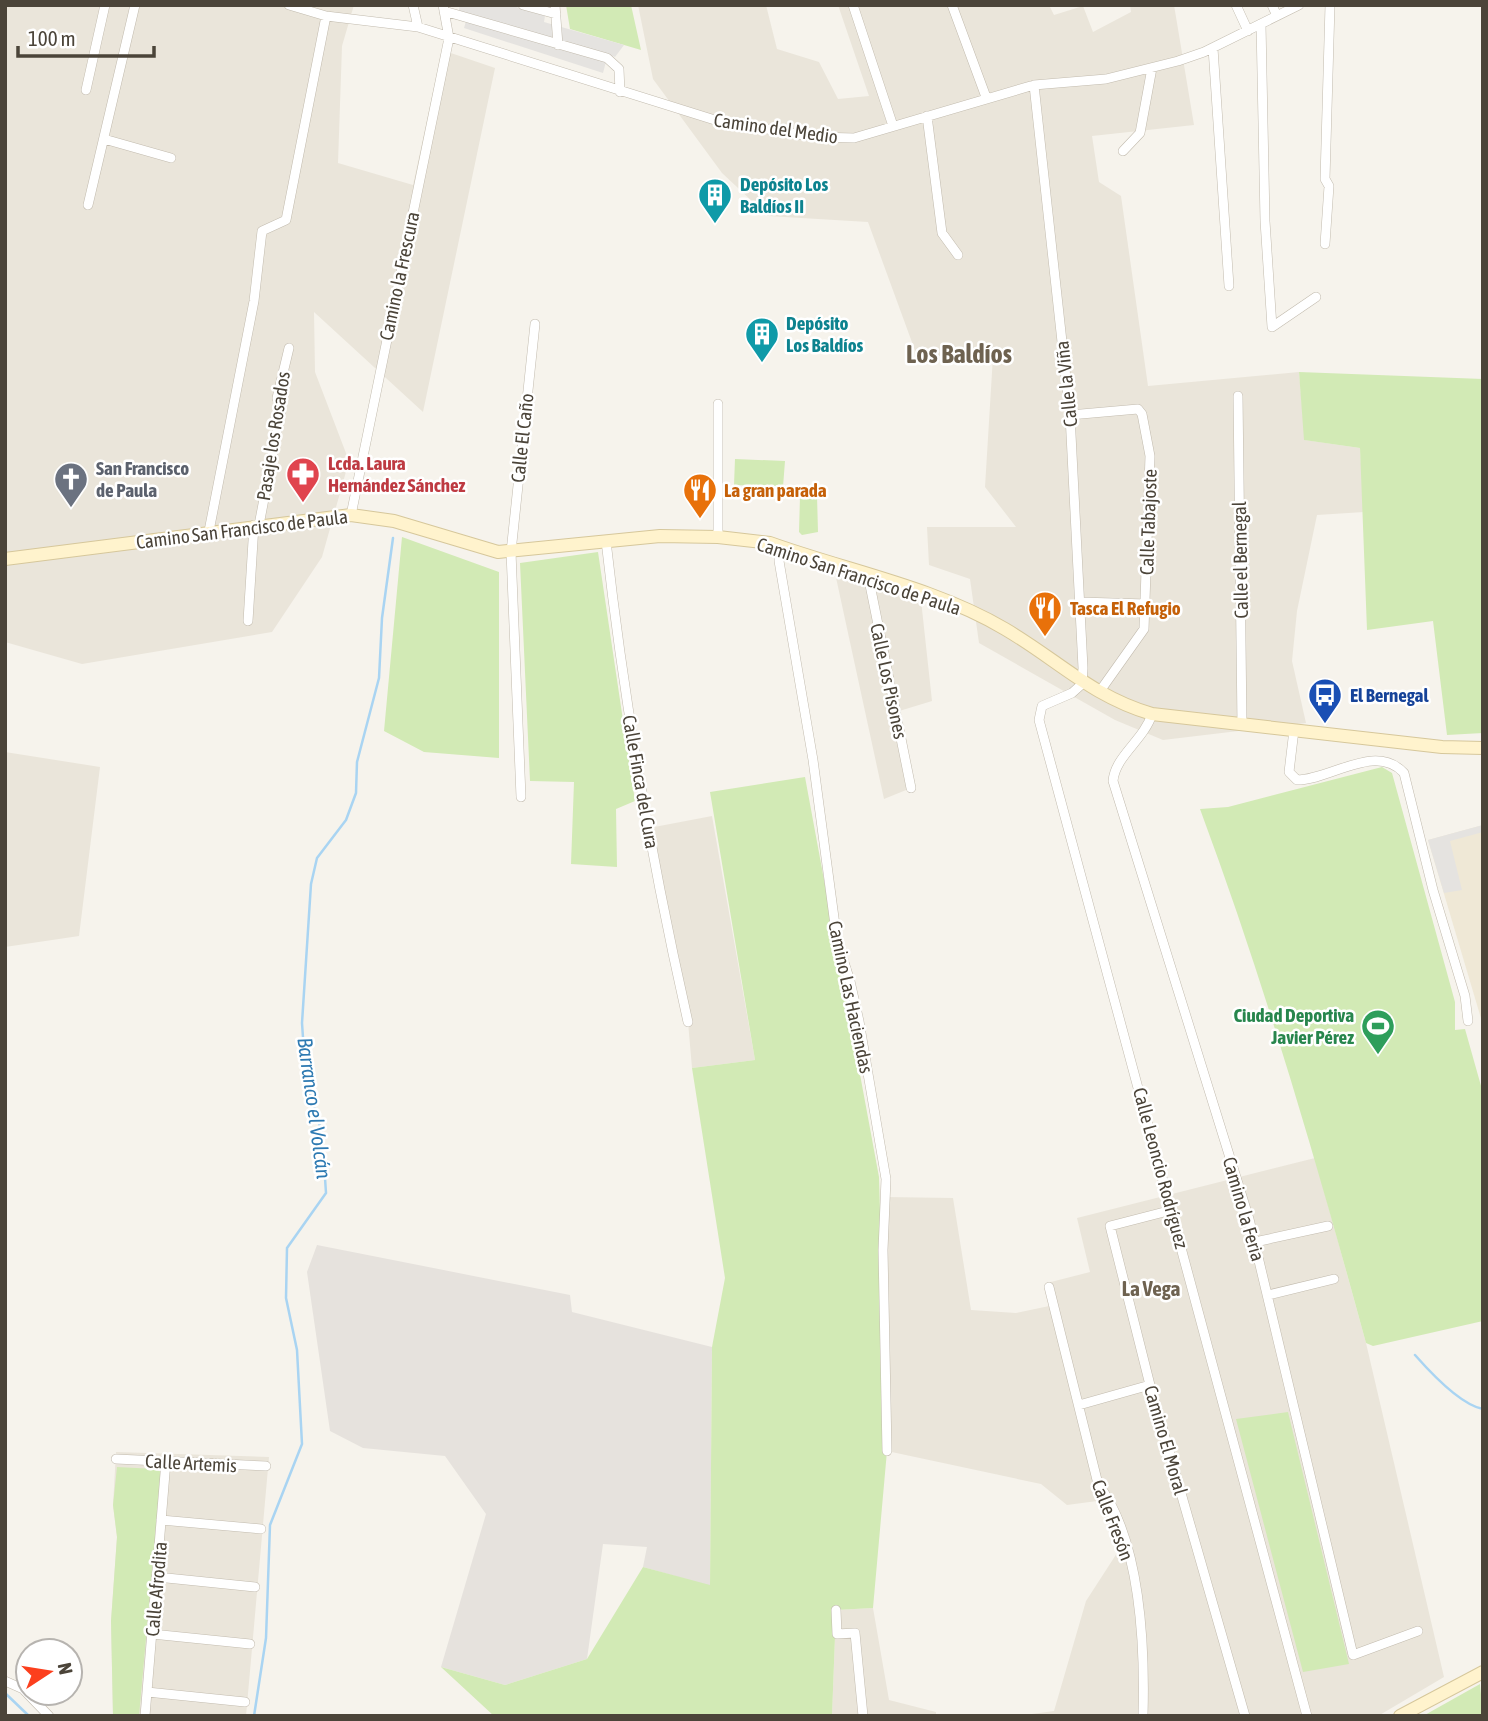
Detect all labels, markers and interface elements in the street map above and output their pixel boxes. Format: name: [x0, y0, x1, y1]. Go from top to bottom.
scale bar: [18, 14, 154, 58]
text: 100 m: [28, 26, 76, 50]
street label: Camino del Medio: [713, 108, 839, 148]
place label: Depósito Los Baldíos II: [740, 173, 828, 217]
building icon: Depósito Los Baldíos II: [696, 176, 734, 225]
street label: Camino la Frescura: [375, 210, 423, 342]
place label: Depósito Los Baldíos: [786, 312, 864, 356]
building icon: Depósito Los Baldíos: [743, 315, 781, 364]
district label: Los Baldíos: [906, 339, 1012, 369]
street label: Calle la Viña: [1051, 340, 1081, 428]
street label: Pasaje los Rosados: [252, 369, 294, 502]
street label: Calle El Caño: [506, 392, 538, 484]
place label: Lcda. Laura Hernández Sánchez: [328, 452, 466, 496]
pharmacy icon: Lcda. Laura Hernández Sánchez: [284, 455, 322, 504]
place label: San Francisco de Paula: [96, 457, 189, 501]
church icon: San Francisco de Paula: [52, 460, 90, 509]
street label: Calle Tabajoste: [1135, 469, 1161, 575]
restaurant icon: La gran parada: [681, 471, 719, 520]
place label: La gran parada: [724, 479, 827, 501]
street label: Calle el Bernegal: [1228, 501, 1252, 619]
street label: Camino San Francisco de Paula: [135, 505, 349, 553]
street label: Camino San Francisco de Paula: [754, 533, 964, 619]
restaurant icon: Tasca El Refugio: [1026, 589, 1064, 638]
place label: Tasca El Refugio: [1070, 597, 1181, 619]
street label: Calle Los Pisones: [866, 621, 912, 741]
bus stop icon: El Bernegal: [1306, 676, 1344, 725]
place label: El Bernegal: [1350, 684, 1429, 706]
street label: Calle Finca del Cura: [618, 713, 664, 851]
street label: Camino Las Haciendas: [824, 919, 878, 1076]
place label: Ciudad Deportiva Javier Pérez: [1234, 1004, 1354, 1048]
sports icon: Ciudad Deportiva Javier Pérez: [1359, 1007, 1397, 1056]
water label: Barranco el Volcán: [293, 1036, 337, 1180]
street label: Calle Leoncio Rodríguez: [1129, 1085, 1193, 1251]
street label: Camino la Feria: [1219, 1154, 1269, 1264]
district label: La Vega: [1122, 1276, 1180, 1300]
street label: Camino El Moral: [1140, 1383, 1192, 1497]
street label: Calle Artemis: [145, 1450, 238, 1476]
street label: Calle Fresón: [1088, 1476, 1138, 1564]
street label: Calle Afrodita: [141, 1541, 171, 1637]
north arrow: [14, 1637, 84, 1707]
text: N: [54, 1661, 78, 1676]

